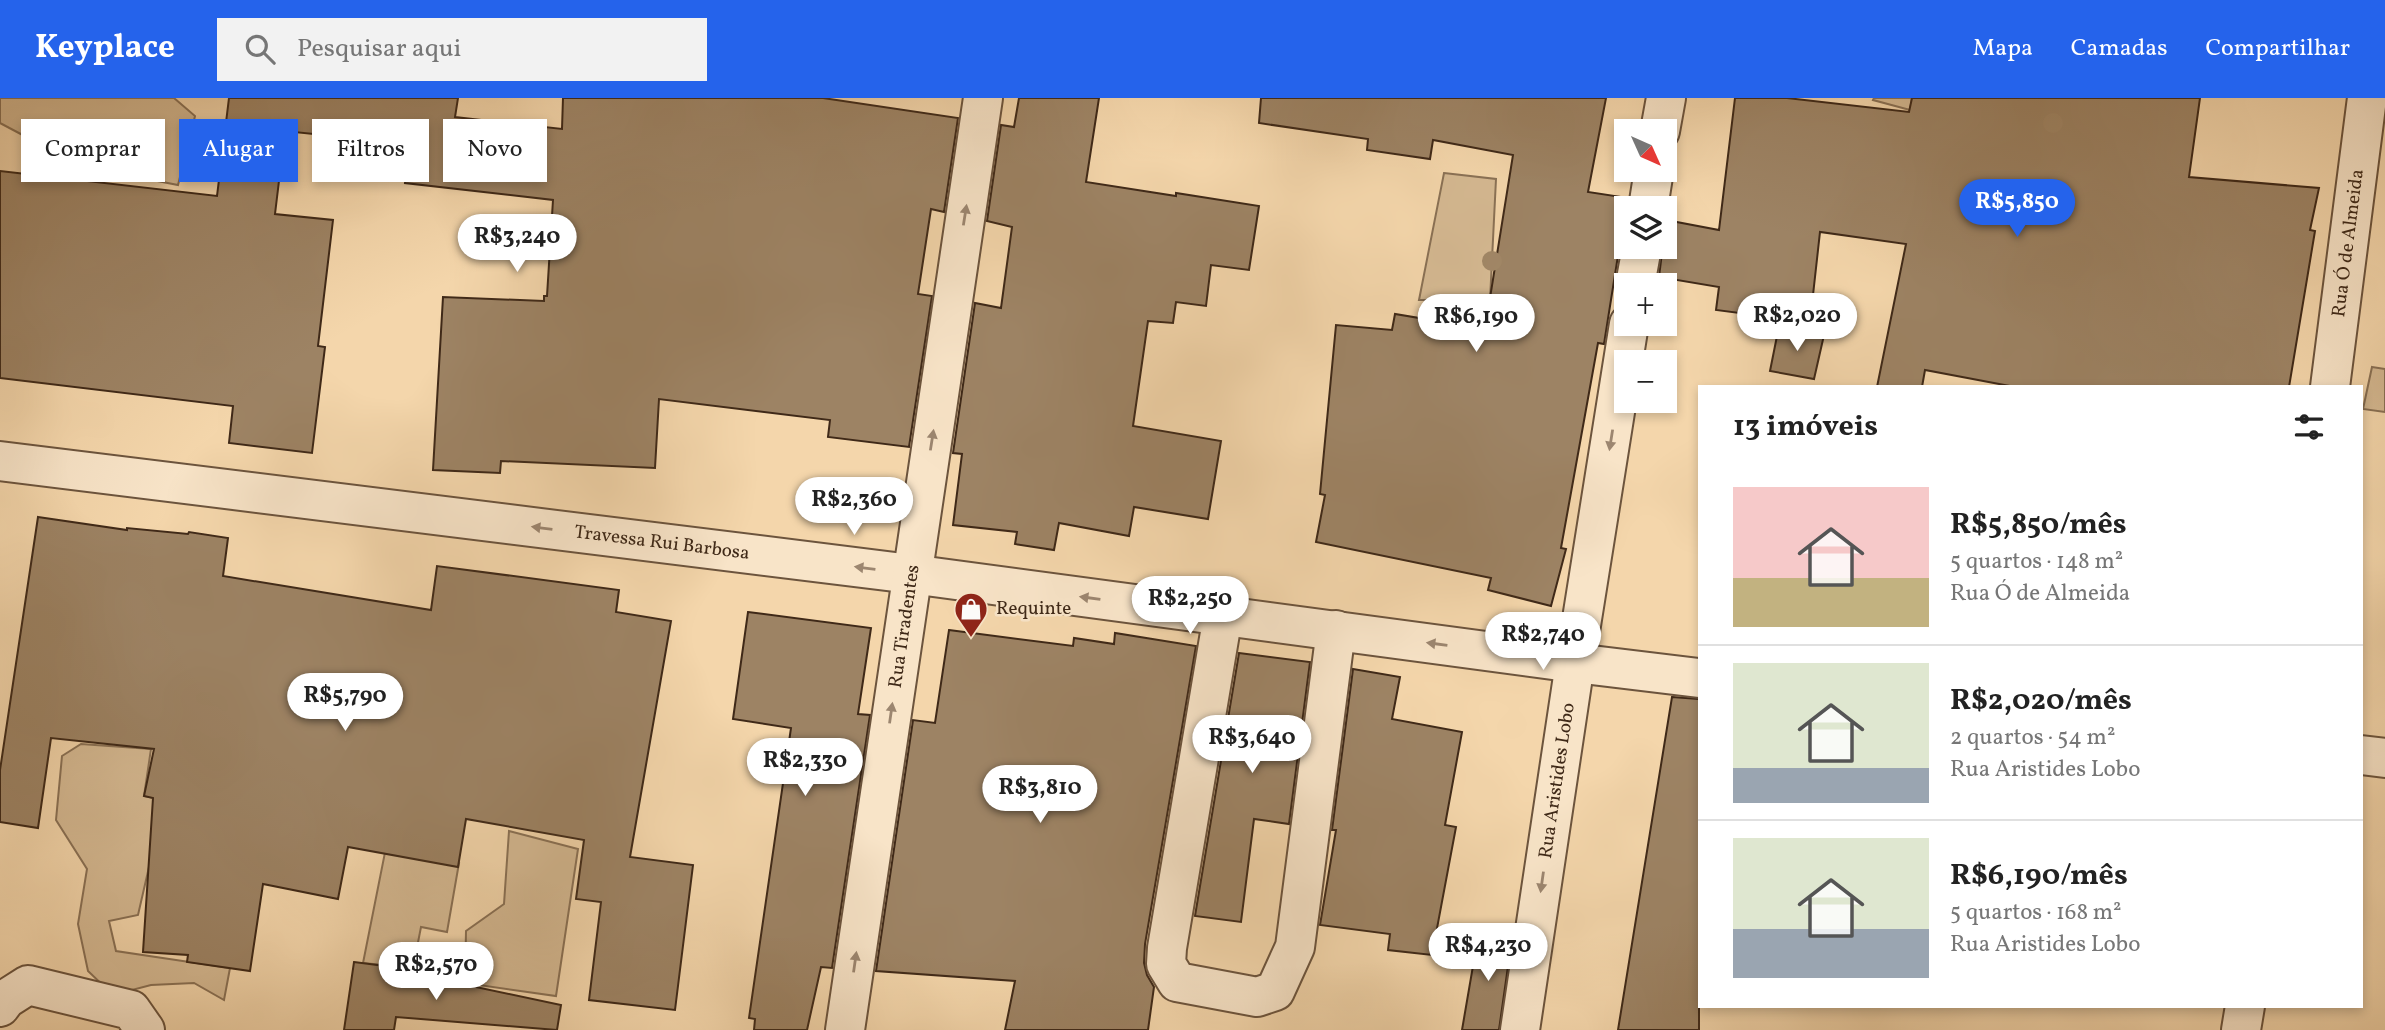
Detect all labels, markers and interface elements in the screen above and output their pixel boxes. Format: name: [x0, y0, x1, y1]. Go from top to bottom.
search box: [217, 18, 707, 81]
text: Keyplace: [35, 26, 175, 72]
icon: search: [241, 30, 279, 68]
text: Pesquisar aqui: [297, 31, 461, 67]
text: Mapa: [1973, 32, 2033, 66]
text: Camadas: [2071, 32, 2167, 66]
text: Compartilhar: [2205, 32, 2350, 66]
chip: Comprar: [21, 119, 165, 182]
chip: Alugar: [179, 119, 298, 182]
chip: Filtros: [312, 119, 429, 182]
chip: Novo: [443, 119, 547, 182]
north arrow: [1614, 119, 1676, 182]
map controls: [1614, 119, 1677, 413]
street label: Rua Ó de Almeida: [2326, 168, 2371, 319]
pin: R$5,850: [1952, 180, 2082, 239]
text: R$5,850: [1975, 186, 2059, 218]
button: layers: [1614, 196, 1677, 259]
one-way arrow: [960, 203, 971, 225]
pin: R$3,240: [452, 214, 582, 274]
text: R$3,240: [474, 221, 560, 253]
button: +: [1614, 273, 1677, 336]
pin: R$6,190: [1411, 294, 1541, 354]
pin: R$2,020: [1732, 294, 1862, 353]
text: R$2,020: [1753, 300, 1841, 332]
text: R$6,190: [1434, 301, 1518, 333]
button: −: [1614, 350, 1677, 413]
text: 13 imóveis: [1733, 406, 1878, 448]
icon: filters: [2290, 408, 2328, 446]
one-way arrow: [926, 428, 937, 450]
one-way arrow: [1605, 429, 1616, 451]
pin: R$2,360: [789, 478, 919, 537]
text: R$2,360: [811, 484, 897, 516]
text: R$5,850/mês: [1950, 504, 2127, 546]
icon: home: [1789, 515, 1873, 599]
street label: Travessa Rui Barbosa: [573, 519, 751, 567]
one-way arrow: [531, 523, 553, 534]
text: 5 quartos · 148 m²: [1950, 546, 2123, 578]
one-way arrow: [854, 563, 876, 574]
street label: Rua Tiradentes: [883, 563, 927, 690]
pin: R$2,250: [1125, 576, 1255, 636]
text: Rua Ó de Almeida: [1950, 578, 2130, 610]
text: R$2,250: [1148, 583, 1232, 615]
shop icon: Requinte: [952, 590, 990, 639]
one-way arrow: [1079, 592, 1101, 603]
place label: Requinte: [996, 596, 1071, 622]
pin: R$2,740: [1478, 612, 1608, 672]
text: R$2,740: [1501, 619, 1585, 651]
one-way arrow: [1426, 638, 1448, 649]
pin: R$5,790: [280, 674, 410, 733]
text: R$5,790: [303, 680, 387, 712]
text: R$2,020/mês: [1950, 680, 2132, 722]
icon: home: [1789, 691, 1873, 775]
street label: Rua Aristides Lobo: [1533, 701, 1582, 861]
one-way arrow: [886, 702, 897, 724]
pin: R$3,640: [1187, 716, 1317, 775]
text: R$3,640: [1208, 722, 1296, 754]
text: 2 quartos · 54 m²: [1950, 722, 2115, 754]
pin: R$2,330: [740, 738, 870, 798]
text: R$2,330: [763, 745, 847, 777]
text: Rua Aristides Lobo: [1950, 754, 2140, 786]
pin: R$3,810: [975, 766, 1105, 825]
text: R$3,810: [998, 772, 1082, 804]
text: R$6,190/mês: [1950, 855, 2128, 897]
icon: home: [1789, 866, 1873, 950]
one-way arrow: [1536, 871, 1547, 893]
text: 5 quartos · 168 m²: [1950, 897, 2122, 929]
pin: R$4,230: [1423, 924, 1553, 983]
text: Rua Aristides Lobo: [1950, 929, 2140, 961]
text: R$4,230: [1445, 930, 1531, 962]
pin: R$2,570: [371, 942, 501, 1002]
text: R$2,570: [395, 949, 477, 981]
one-way arrow: [850, 951, 861, 973]

